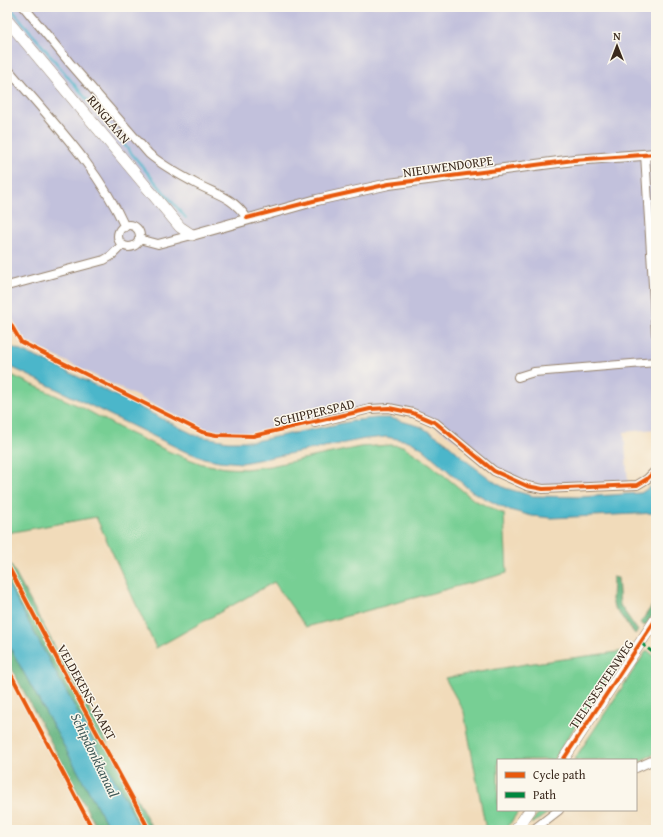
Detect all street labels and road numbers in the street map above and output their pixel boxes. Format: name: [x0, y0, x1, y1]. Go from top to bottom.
street label: RINGLAAN: [83, 91, 135, 148]
street label: NIEUWENDORPE: [402, 151, 495, 182]
street label: SCHIPPERSPAD: [272, 394, 356, 431]
street label: TIELTSESTEENWEG: [564, 636, 639, 733]
street label: VELDEKENS-VAART: [52, 641, 121, 744]

